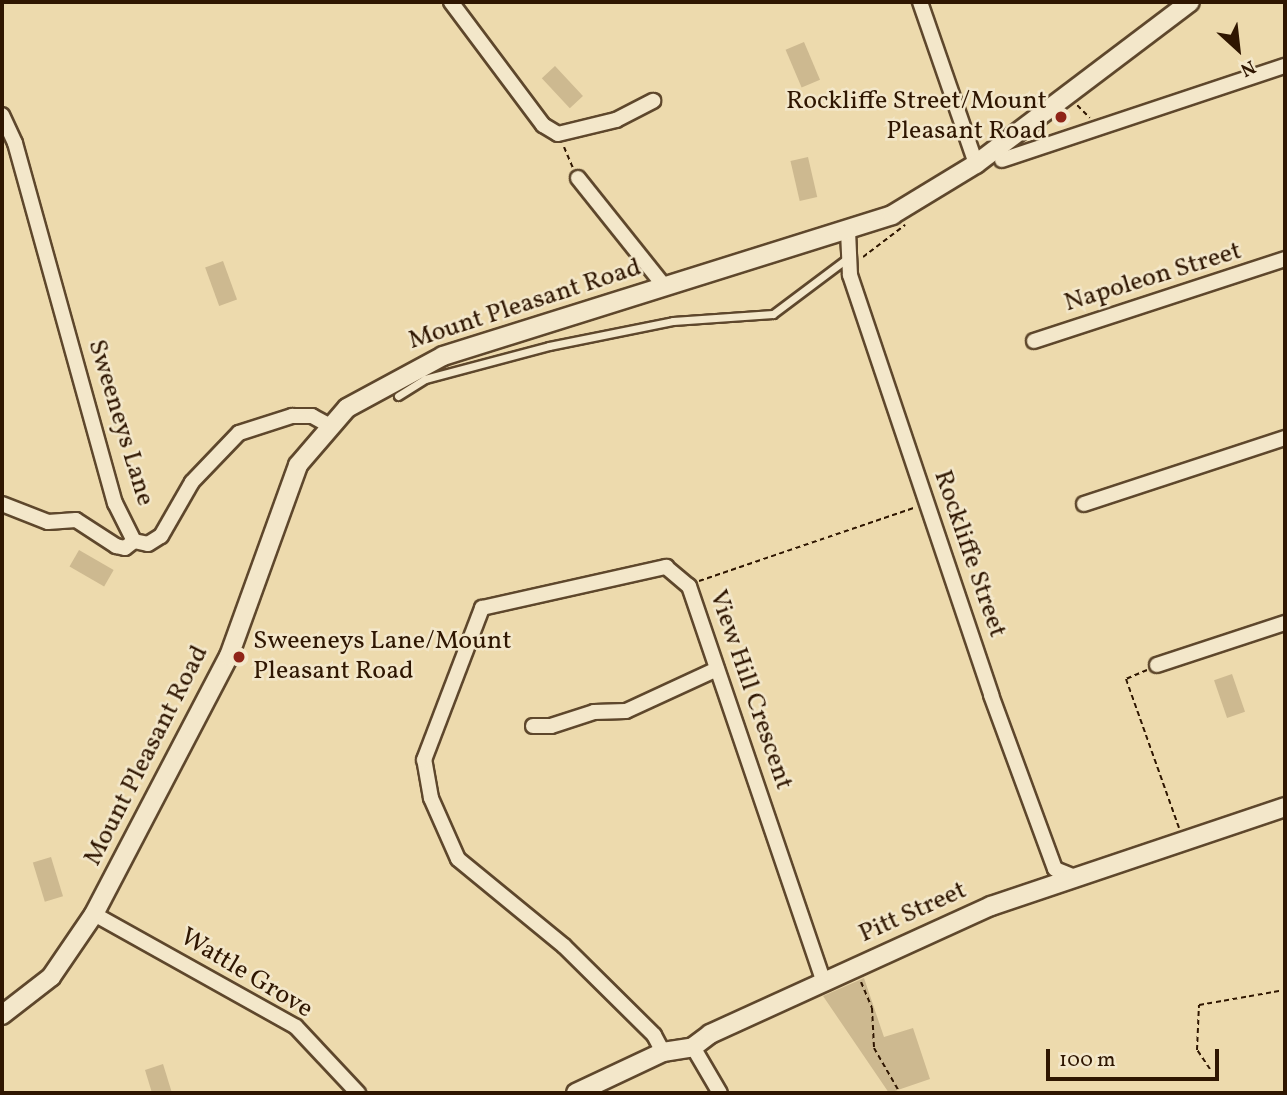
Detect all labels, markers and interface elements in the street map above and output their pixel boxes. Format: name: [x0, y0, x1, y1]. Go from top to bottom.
north arrow: [1203, 14, 1273, 84]
text: N: [1235, 53, 1260, 82]
place label: Rockliffe Street/Mount Pleasant Road: [786, 86, 1047, 148]
marker: Rockliffe Street/Mount Pleasant Road: [1053, 109, 1069, 125]
street label: Napoleon Street: [1061, 236, 1245, 320]
street label: Mount Pleasant Road: [405, 253, 645, 357]
street label: Sweeneys Lane: [80, 336, 160, 510]
street label: Rockliffe Street: [926, 466, 1012, 642]
street label: View Hill Crescent: [701, 586, 799, 794]
place label: Sweeneys Lane/Mount Pleasant Road: [253, 626, 512, 688]
street label: Mount Pleasant Road: [78, 641, 216, 871]
marker: Sweeneys Lane/Mount Pleasant Road: [231, 649, 247, 665]
street label: Pitt Street: [854, 876, 972, 950]
street label: Wattle Grove: [174, 922, 318, 1026]
scale bar: [1049, 1036, 1222, 1080]
text: 100 m: [1059, 1046, 1116, 1075]

